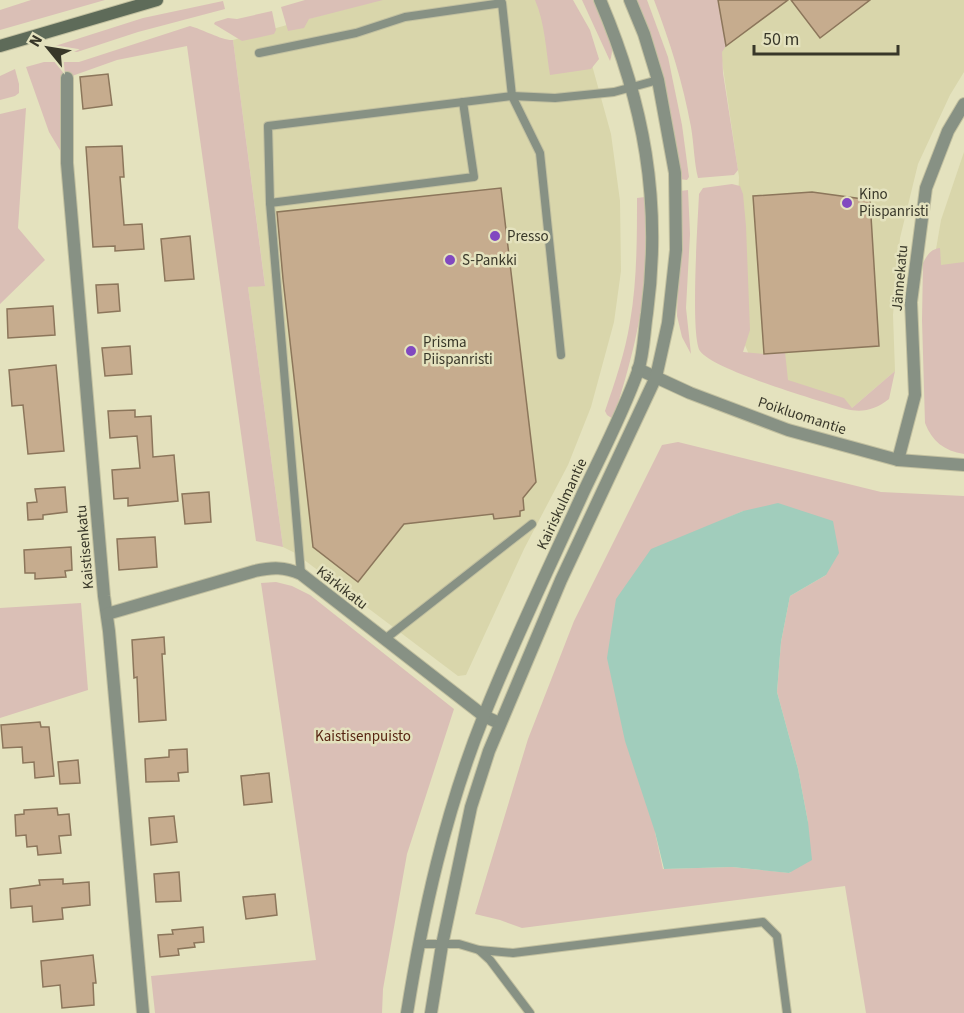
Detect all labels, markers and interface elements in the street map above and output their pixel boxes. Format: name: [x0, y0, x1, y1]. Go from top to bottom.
north arrow: [18, 18, 78, 78]
scale bar: [754, 18, 898, 56]
text: 50 m: [763, 27, 799, 52]
text: N: [24, 31, 48, 51]
place label: Kino Piispanristi: [859, 184, 929, 222]
marker: Kino Piispanristi: [840, 196, 854, 210]
place label: Presso: [507, 226, 549, 247]
marker: Presso: [488, 229, 502, 243]
street label: Jännekatu: [887, 244, 913, 312]
place label: S-Pankki: [462, 250, 517, 271]
marker: S-Pankki: [443, 253, 457, 267]
place label: Prisma Piispanristi: [423, 332, 493, 370]
marker: Prisma Piispanristi: [404, 344, 418, 358]
street label: Poikluomantie: [755, 392, 849, 440]
street label: Kairiskulmantie: [532, 455, 592, 553]
street label: Kaistisenkatu: [71, 504, 99, 590]
street label: Kärkikatu: [312, 561, 372, 615]
park label: Kaistisenpuisto: [315, 726, 411, 747]

